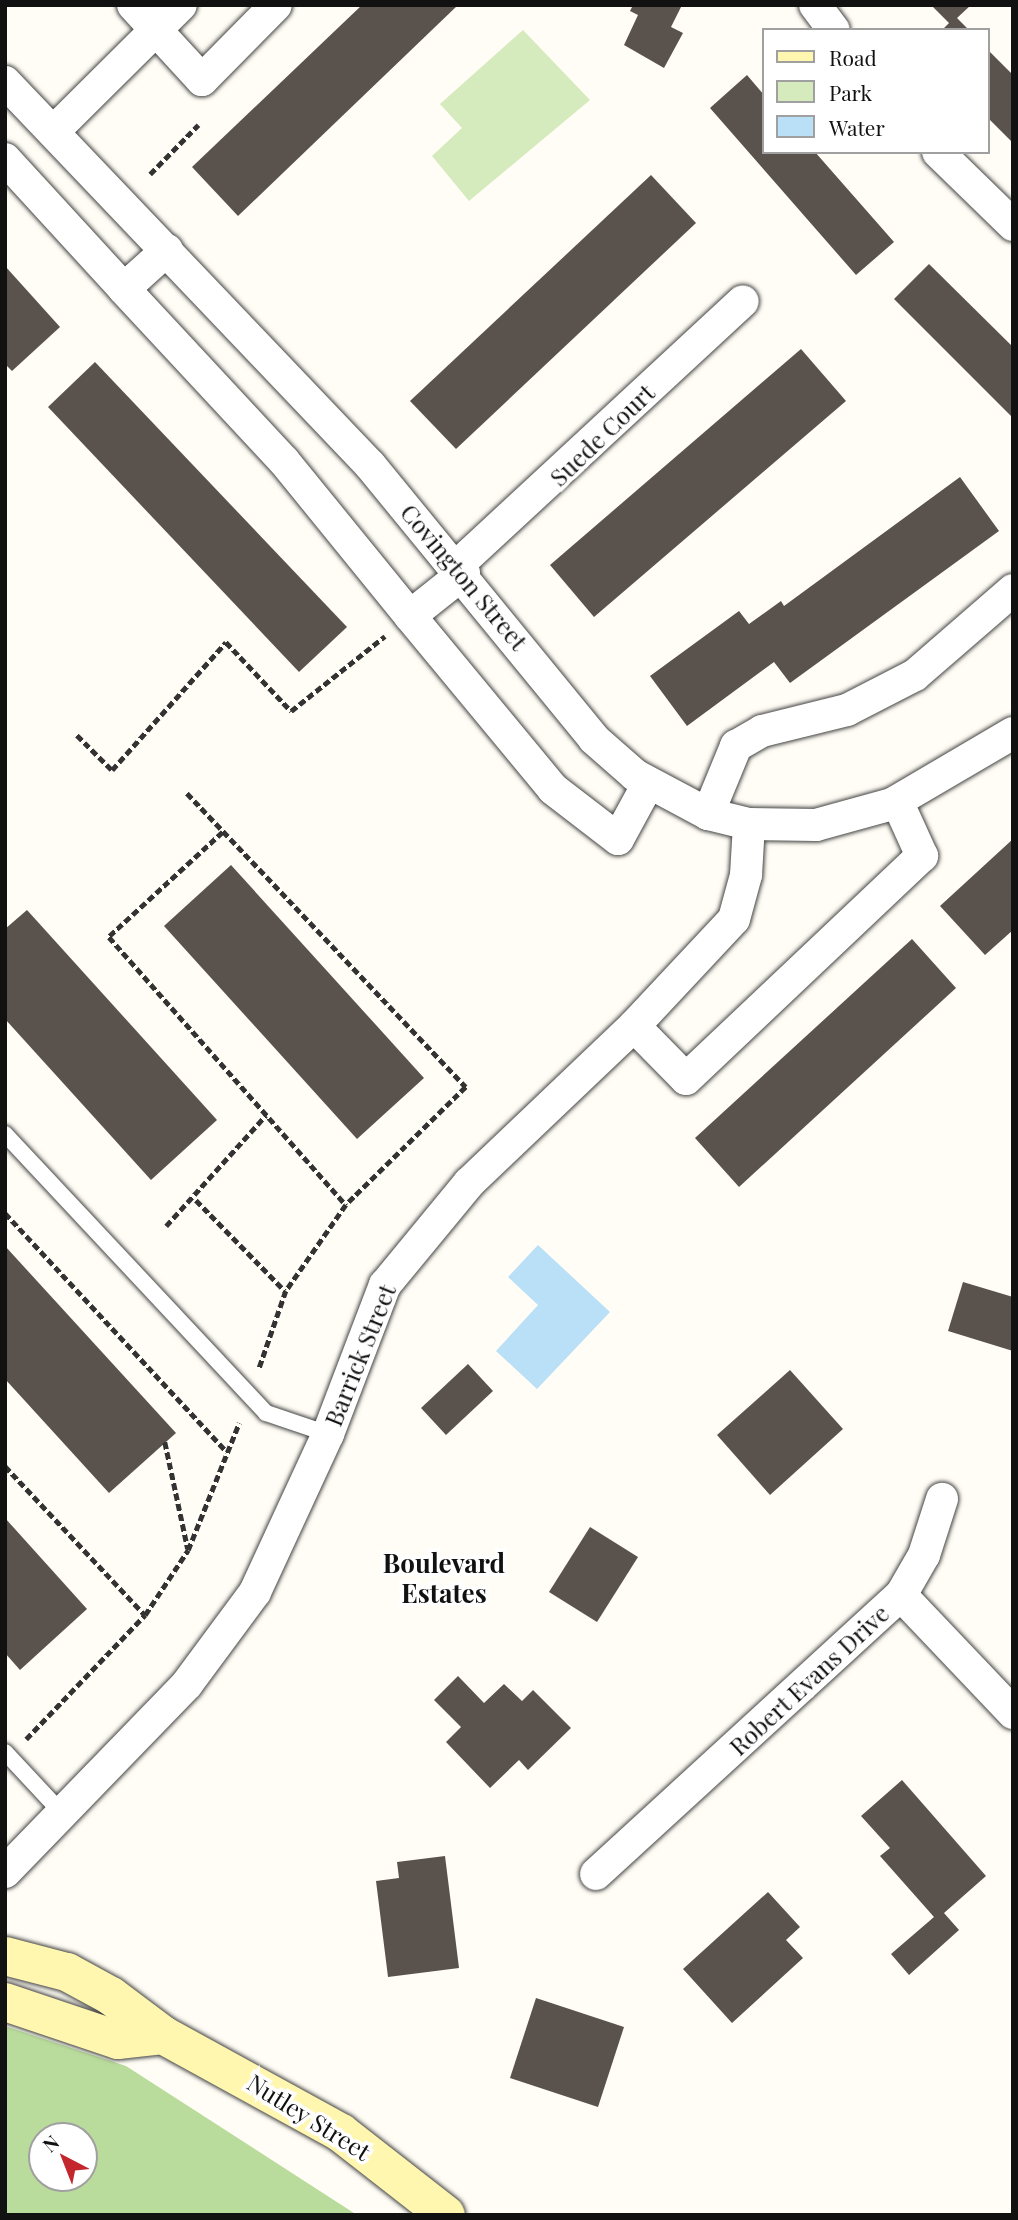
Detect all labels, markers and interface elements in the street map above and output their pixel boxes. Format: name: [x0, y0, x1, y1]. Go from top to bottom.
legend: [762, 28, 990, 154]
text: Road: [829, 43, 877, 71]
text: Park: [829, 78, 872, 106]
text: Water: [829, 113, 885, 141]
street label: Suede Court: [544, 378, 660, 492]
street label: Covington Street: [395, 498, 533, 656]
street label: Barrick Street: [318, 1280, 402, 1430]
district label: Boulevard Estates: [383, 1547, 505, 1608]
street label: Robert Evans Drive: [723, 1599, 895, 1761]
street label: Nutley Street: [242, 2068, 376, 2166]
north arrow: [28, 2122, 98, 2192]
text: N: [36, 2129, 64, 2157]

